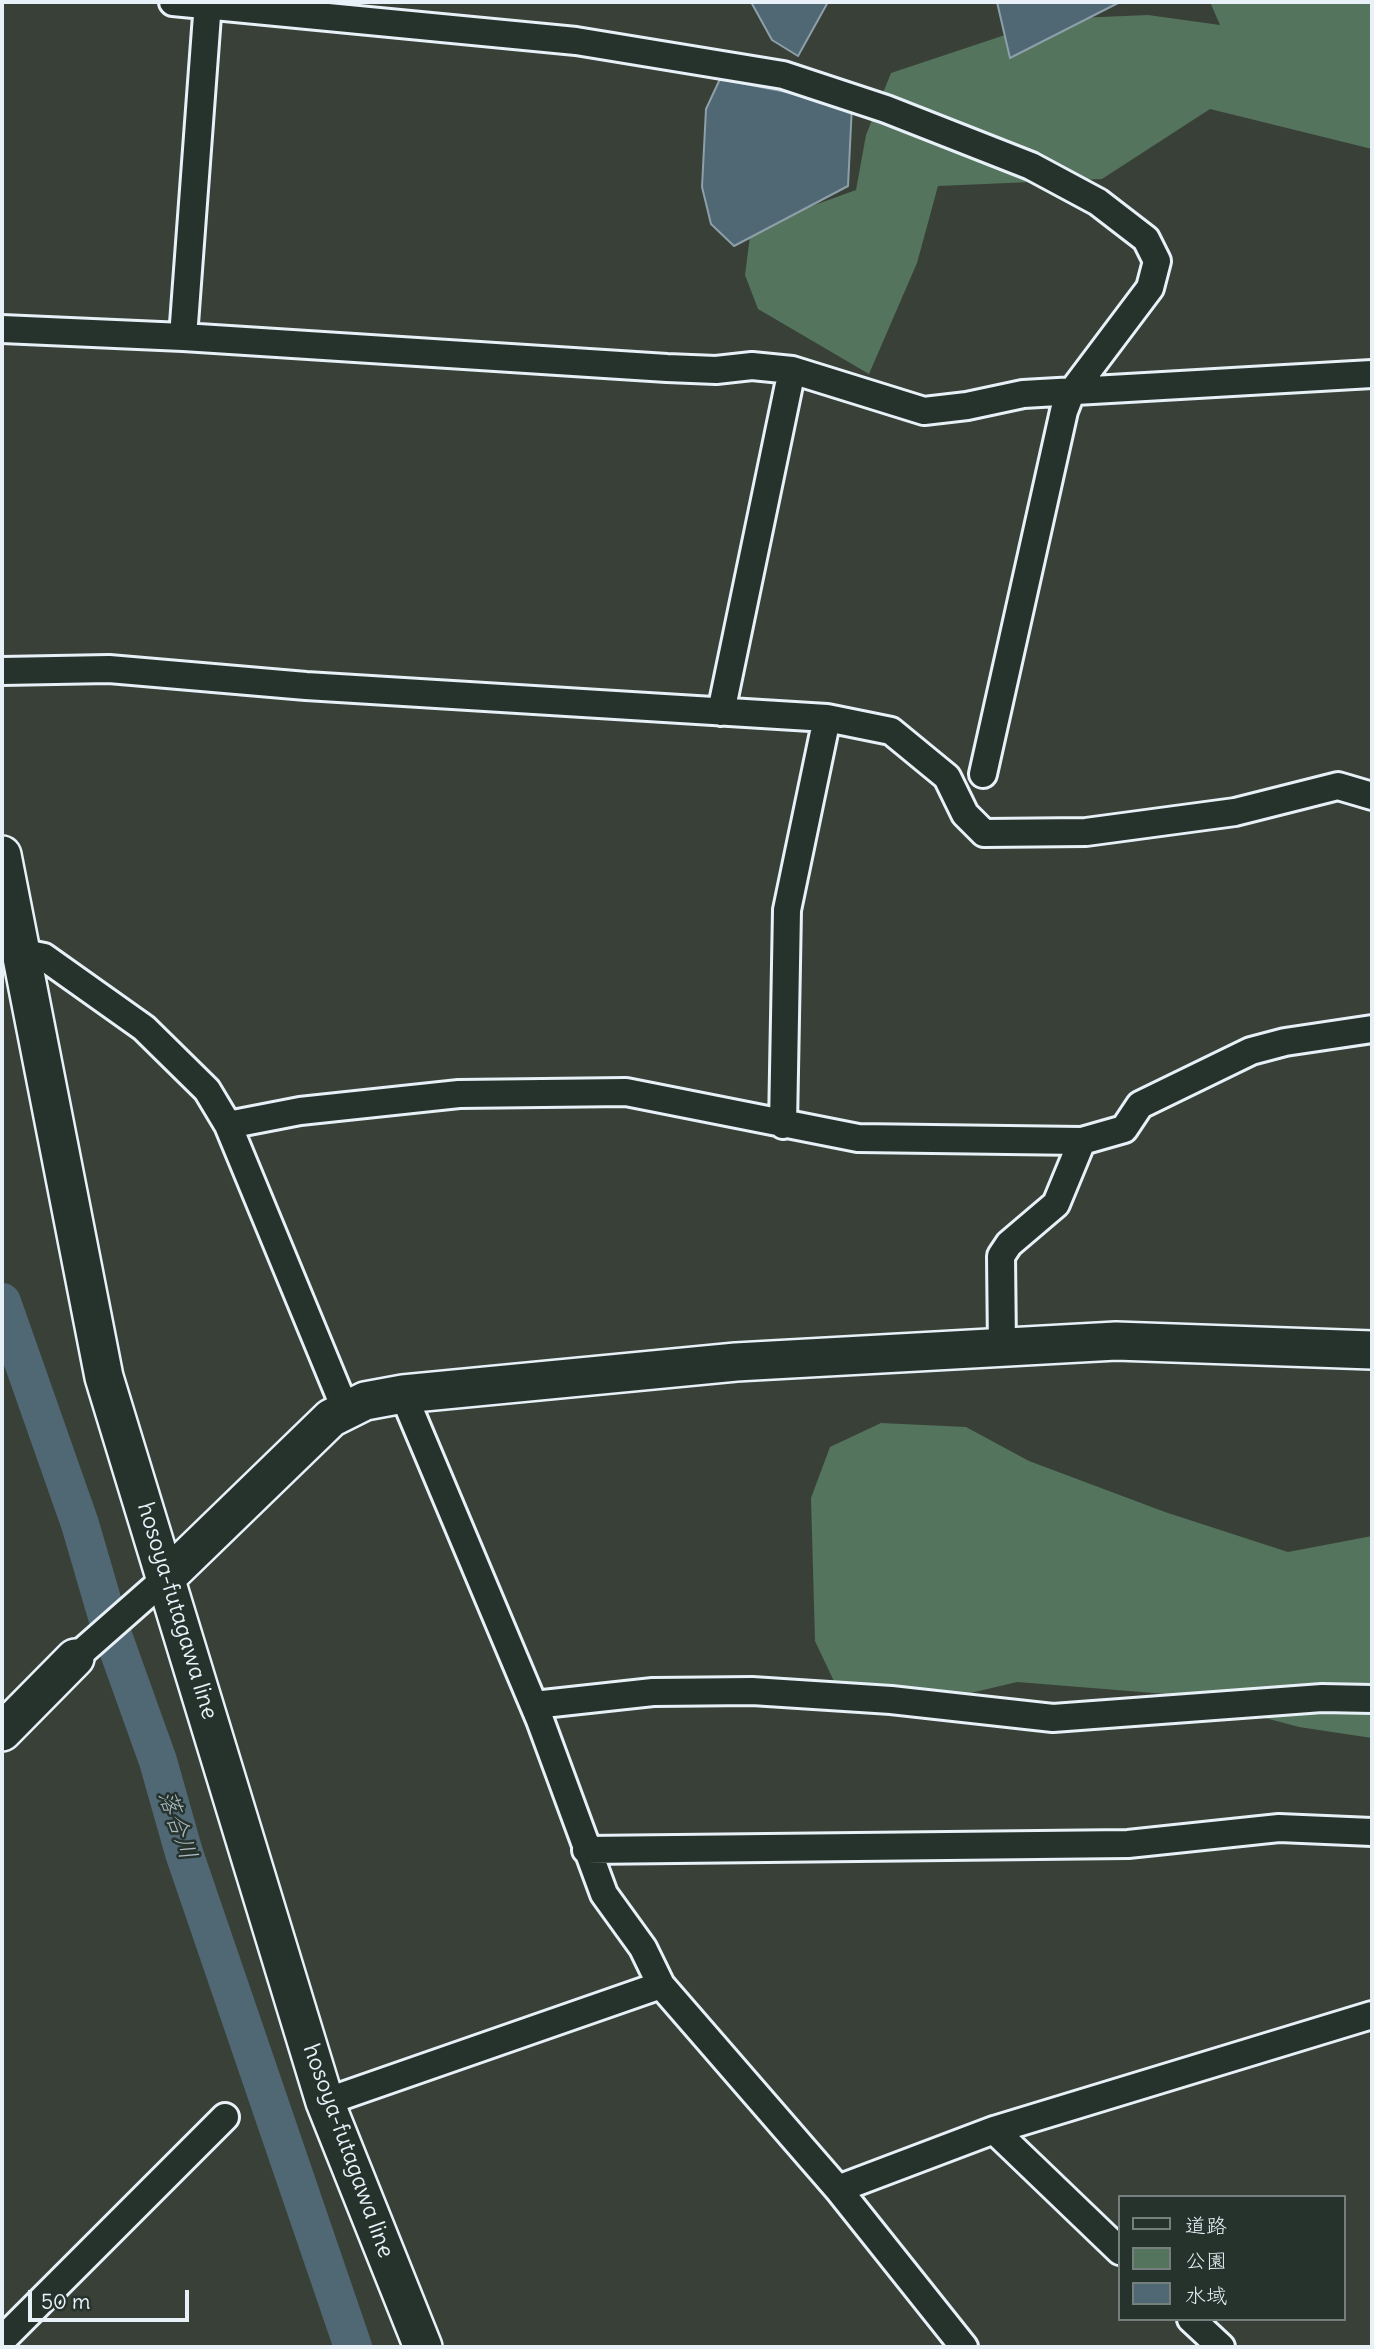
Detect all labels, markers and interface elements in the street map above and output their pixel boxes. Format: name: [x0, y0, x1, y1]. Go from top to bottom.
street label: hosoya-futagawa line: [131, 1499, 223, 1723]
water label: 落合川: [152, 1786, 202, 1864]
street label: hosoya-futagawa line: [297, 2040, 399, 2262]
legend: [1118, 2195, 1346, 2321]
text: 道路: [1185, 2212, 1227, 2239]
text: 公園: [1185, 2247, 1227, 2274]
scale bar: [32, 2276, 192, 2320]
text: 水域: [1185, 2282, 1227, 2309]
text: 50 m: [41, 2288, 90, 2315]

